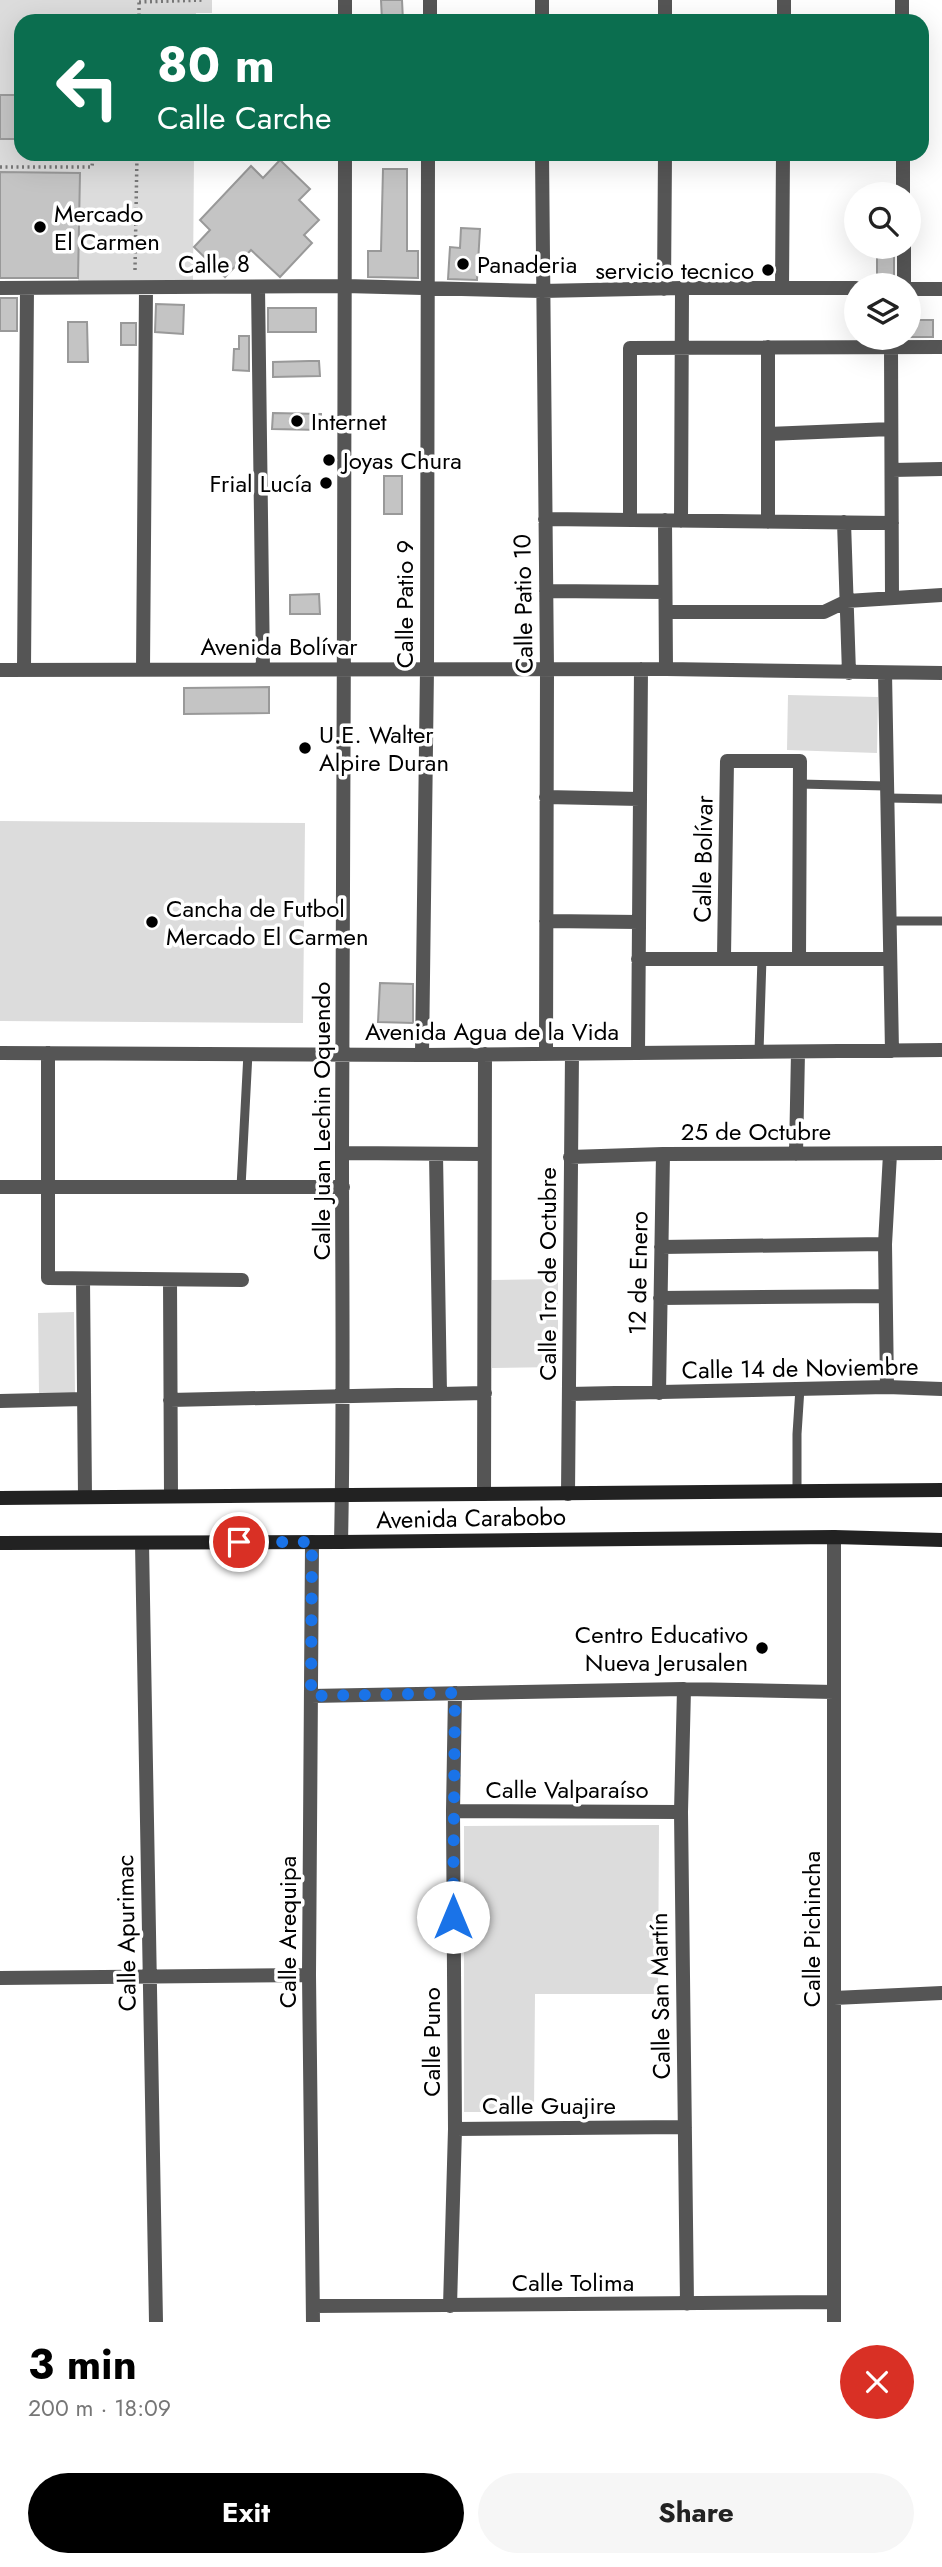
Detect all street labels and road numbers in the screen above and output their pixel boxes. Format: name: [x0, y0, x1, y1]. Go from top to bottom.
street label: Calle 8: [178, 246, 250, 282]
street label: Calle Patio 10: [504, 534, 542, 674]
street label: Calle Patio 9: [387, 540, 422, 668]
street label: Avenida Bolívar: [200, 629, 358, 664]
street label: Calle Bolívar: [684, 794, 722, 923]
street label: Calle Juan Lechin Oquendo: [304, 982, 339, 1260]
street label: Avenida Agua de la Vida: [365, 1014, 619, 1049]
street label: 25 de Octubre: [681, 1114, 831, 1149]
street label: Calle 1ro de Octubre: [530, 1167, 565, 1381]
street label: 12 de Enero: [619, 1211, 657, 1335]
street label: Calle 14 de Noviembre: [681, 1348, 919, 1388]
street label: Avenida Carabobo: [376, 1499, 566, 1537]
street label: Calle Valparaíso: [485, 1772, 649, 1807]
street label: Calle Pichincha: [794, 1851, 829, 2007]
street label: Calle Apurimac: [107, 1854, 145, 2012]
street label: Calle Arequipa: [270, 1856, 305, 2008]
street label: Calle San Martín: [641, 1912, 679, 2080]
street label: Calle Puno: [414, 1987, 449, 2097]
street label: Calle Guajire: [482, 2088, 616, 2123]
street label: Calle Tolima: [512, 2265, 634, 2300]

